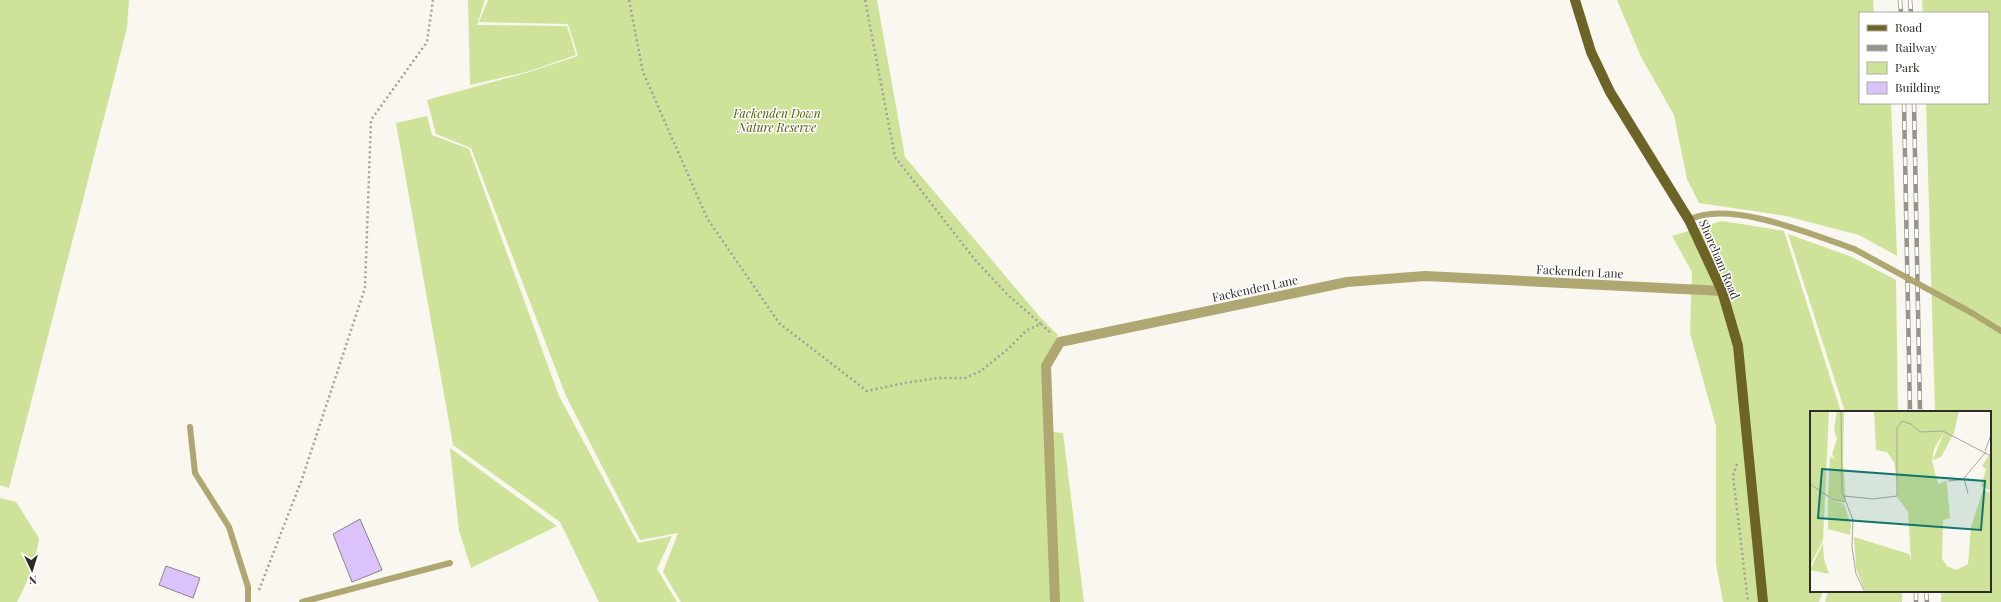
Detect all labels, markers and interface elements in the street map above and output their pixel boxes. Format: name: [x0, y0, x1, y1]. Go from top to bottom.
legend: [1859, 12, 1989, 104]
text: Road: [1895, 19, 1922, 35]
text: Railway: [1895, 39, 1937, 55]
text: Park: [1895, 59, 1920, 75]
text: Building: [1895, 79, 1941, 95]
park label: Fackenden Down Nature Reserve: [732, 105, 821, 135]
street label: Shoreham Road: [1696, 217, 1744, 301]
street label: Fackenden Lane: [1536, 261, 1624, 281]
street label: Fackenden Lane: [1211, 271, 1299, 305]
inset map: [1810, 411, 1991, 592]
north arrow: [12, 550, 52, 590]
text: N: [28, 573, 37, 588]

